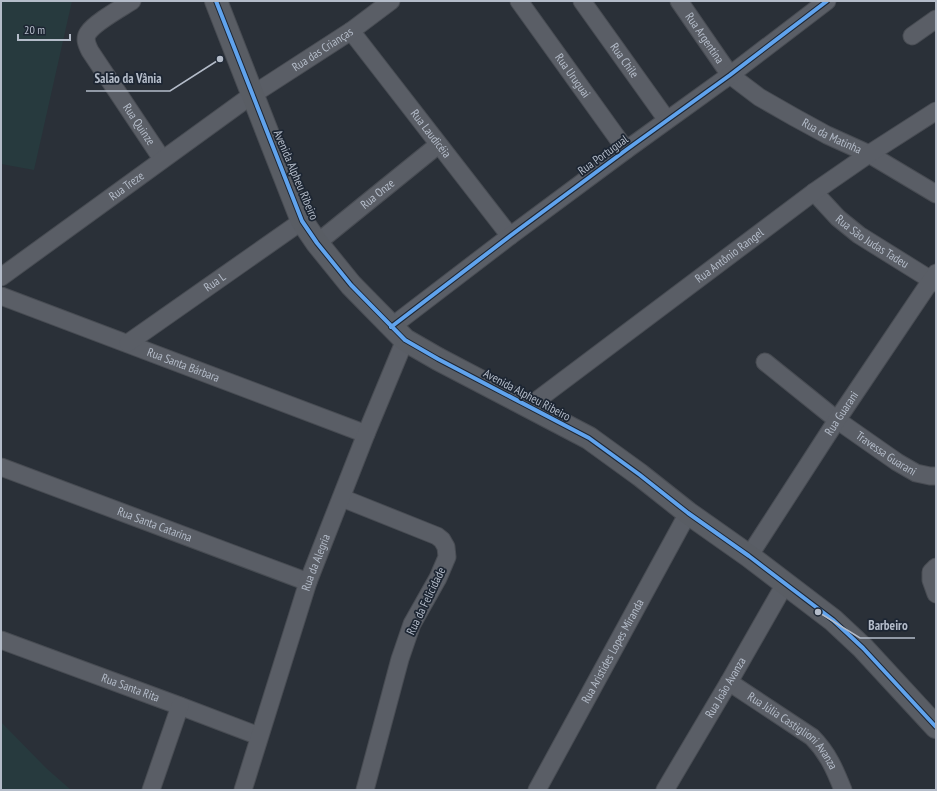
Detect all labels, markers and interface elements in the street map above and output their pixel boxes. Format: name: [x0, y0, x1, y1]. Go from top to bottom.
street label: Rua Argentina: [682, 9, 728, 66]
scale bar: [18, 16, 70, 42]
text: 20 m: [24, 22, 45, 37]
street label: Rua das Crianças: [289, 24, 355, 74]
street label: Rua Chile: [607, 40, 642, 81]
street label: Rua Uruguai: [552, 50, 594, 101]
callout: Salão da Vânia: [86, 66, 170, 91]
text: Salão da Vânia: [94, 70, 162, 87]
street label: Rua Quinze: [120, 100, 159, 148]
street label: Rua Laudicéia: [408, 106, 455, 161]
street label: Rua da Matinha: [799, 115, 864, 157]
street label: Avenida Alpheu Ribeiro: [271, 128, 322, 222]
street label: Rua Portugual: [575, 131, 631, 178]
street label: Rua Treze: [106, 168, 147, 203]
street label: Rua Onze: [357, 175, 397, 212]
street label: Rua São Judas Tadeu: [833, 211, 912, 271]
street label: Rua Antônio Rangel: [692, 224, 767, 286]
street label: Rua L: [201, 269, 228, 295]
street label: Rua Santa Bárbara: [145, 344, 222, 385]
street label: Avenida Alpheu Ribeiro: [481, 365, 573, 424]
street label: Rua Guarani: [821, 388, 861, 438]
street label: Travessa Guarani: [853, 428, 919, 479]
street label: Rua Santa Catarina: [115, 503, 194, 545]
street label: Rua da Alegria: [298, 531, 333, 593]
street label: Rua da Felicidade: [403, 565, 448, 637]
street label: Rua Aristides Lopes Miranda: [578, 596, 647, 706]
callout: Barbeiro: [860, 613, 915, 638]
text: Barbeiro: [868, 617, 908, 634]
street label: Rua João Avanza: [701, 654, 749, 720]
street label: Rua Santa Rita: [100, 670, 162, 705]
street label: Rua Júlia Castiglioni Avanza: [745, 688, 841, 772]

